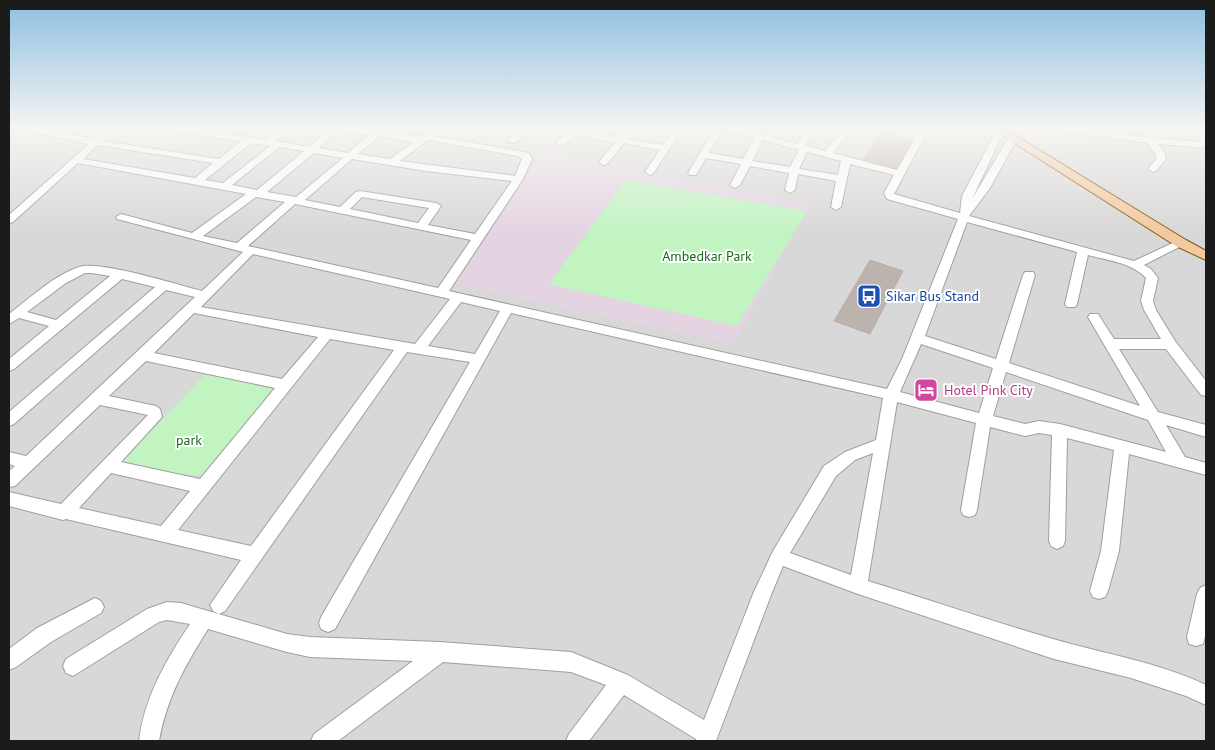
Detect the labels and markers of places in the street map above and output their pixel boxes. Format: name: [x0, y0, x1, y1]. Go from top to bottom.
bus stop icon: Sikar Bus Stand: [856, 283, 882, 309]
place label: Sikar Bus Stand: [886, 287, 979, 305]
hotel icon: Hotel Pink City: [913, 377, 939, 403]
place label: Hotel Pink City: [944, 381, 1033, 399]

